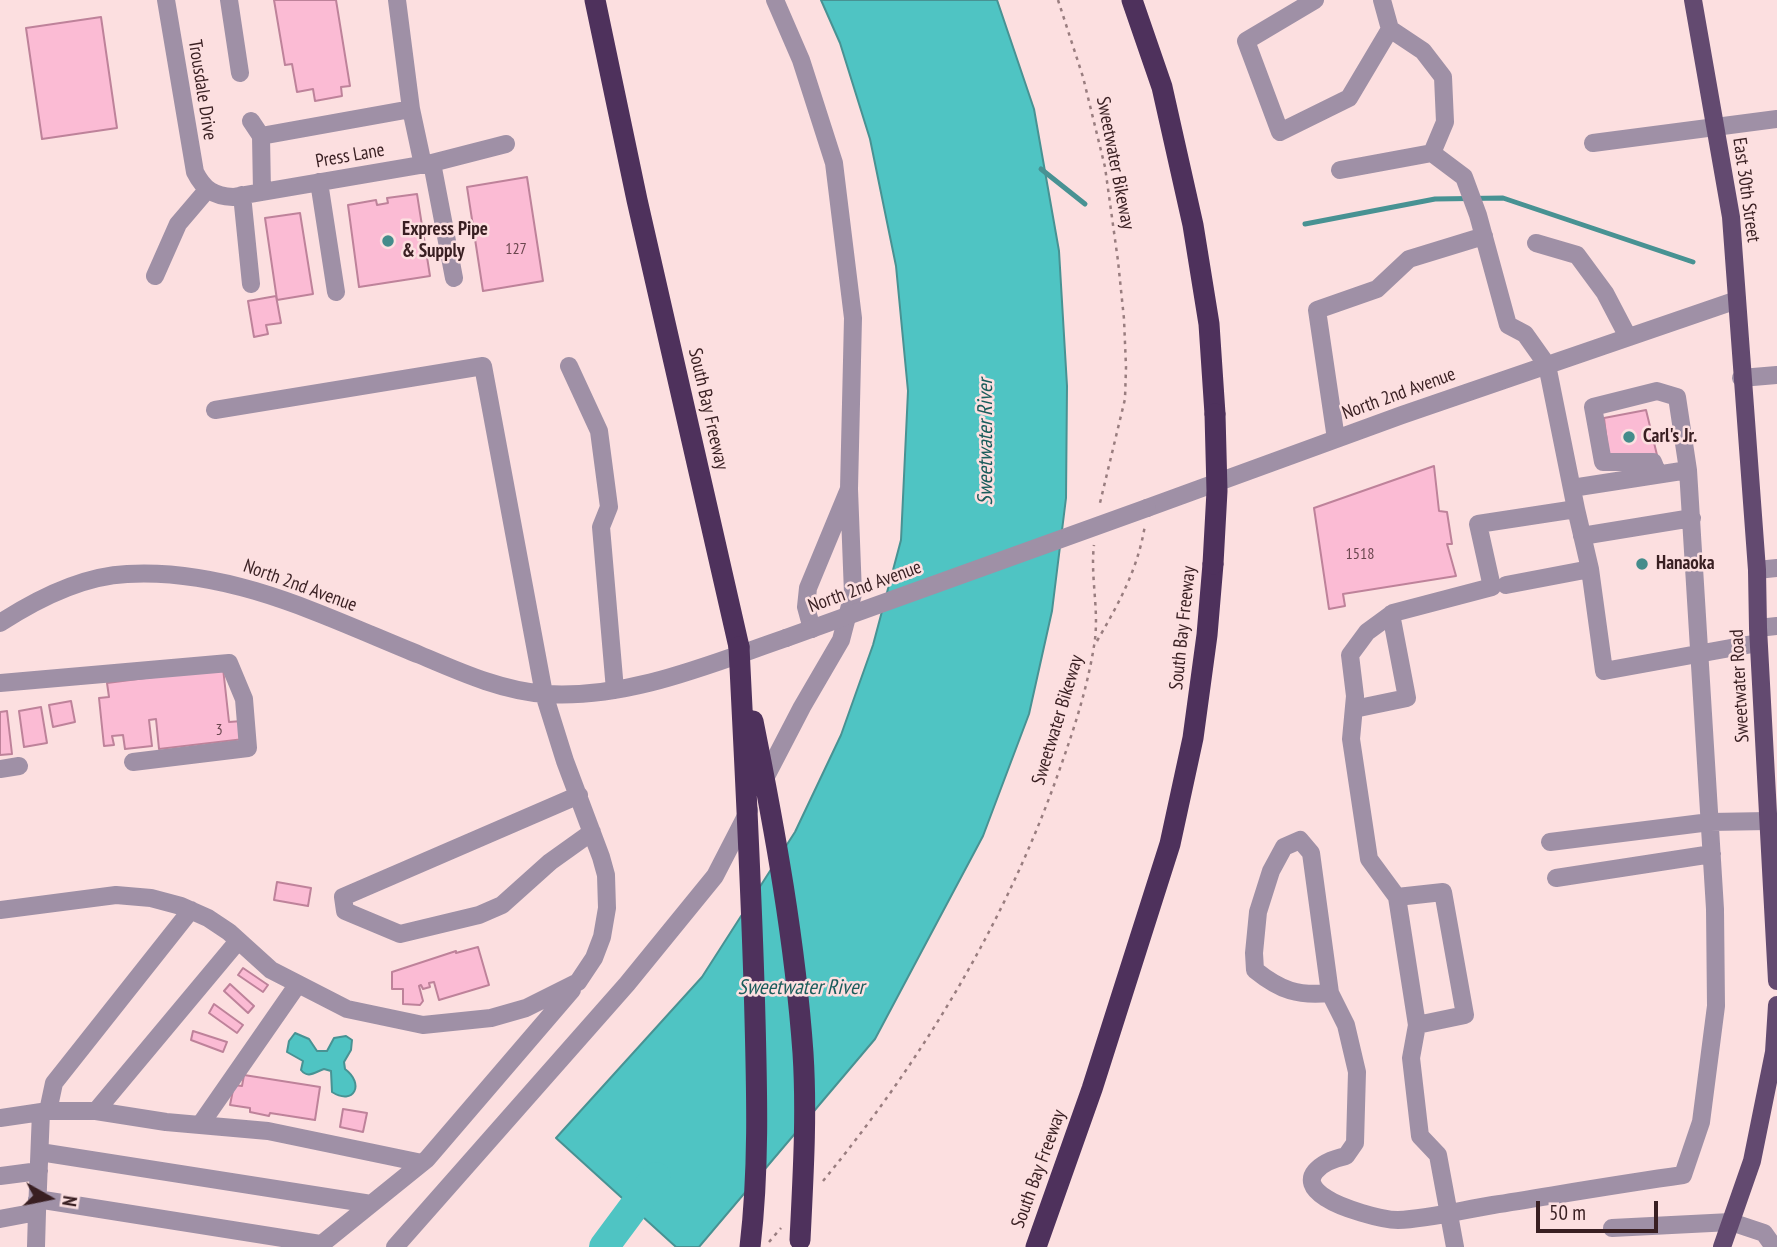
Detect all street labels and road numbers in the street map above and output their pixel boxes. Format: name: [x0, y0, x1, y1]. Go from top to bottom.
street label: Trousdale Drive: [183, 38, 221, 142]
street label: Sweetwater Bikeway: [1091, 95, 1139, 231]
street label: East 30th Street: [1727, 136, 1765, 244]
street label: Press Lane: [314, 139, 386, 173]
street label: South Bay Freeway: [683, 346, 733, 472]
street label: North 2nd Avenue: [1339, 363, 1459, 425]
street label: North 2nd Avenue: [240, 555, 360, 617]
street label: North 2nd Avenue: [805, 556, 925, 618]
street label: South Bay Freeway: [1165, 565, 1201, 691]
street label: Sweetwater Road: [1726, 629, 1754, 743]
street label: Sweetwater Bikeway: [1027, 652, 1089, 788]
street label: South Bay Freeway: [1007, 1107, 1071, 1231]

